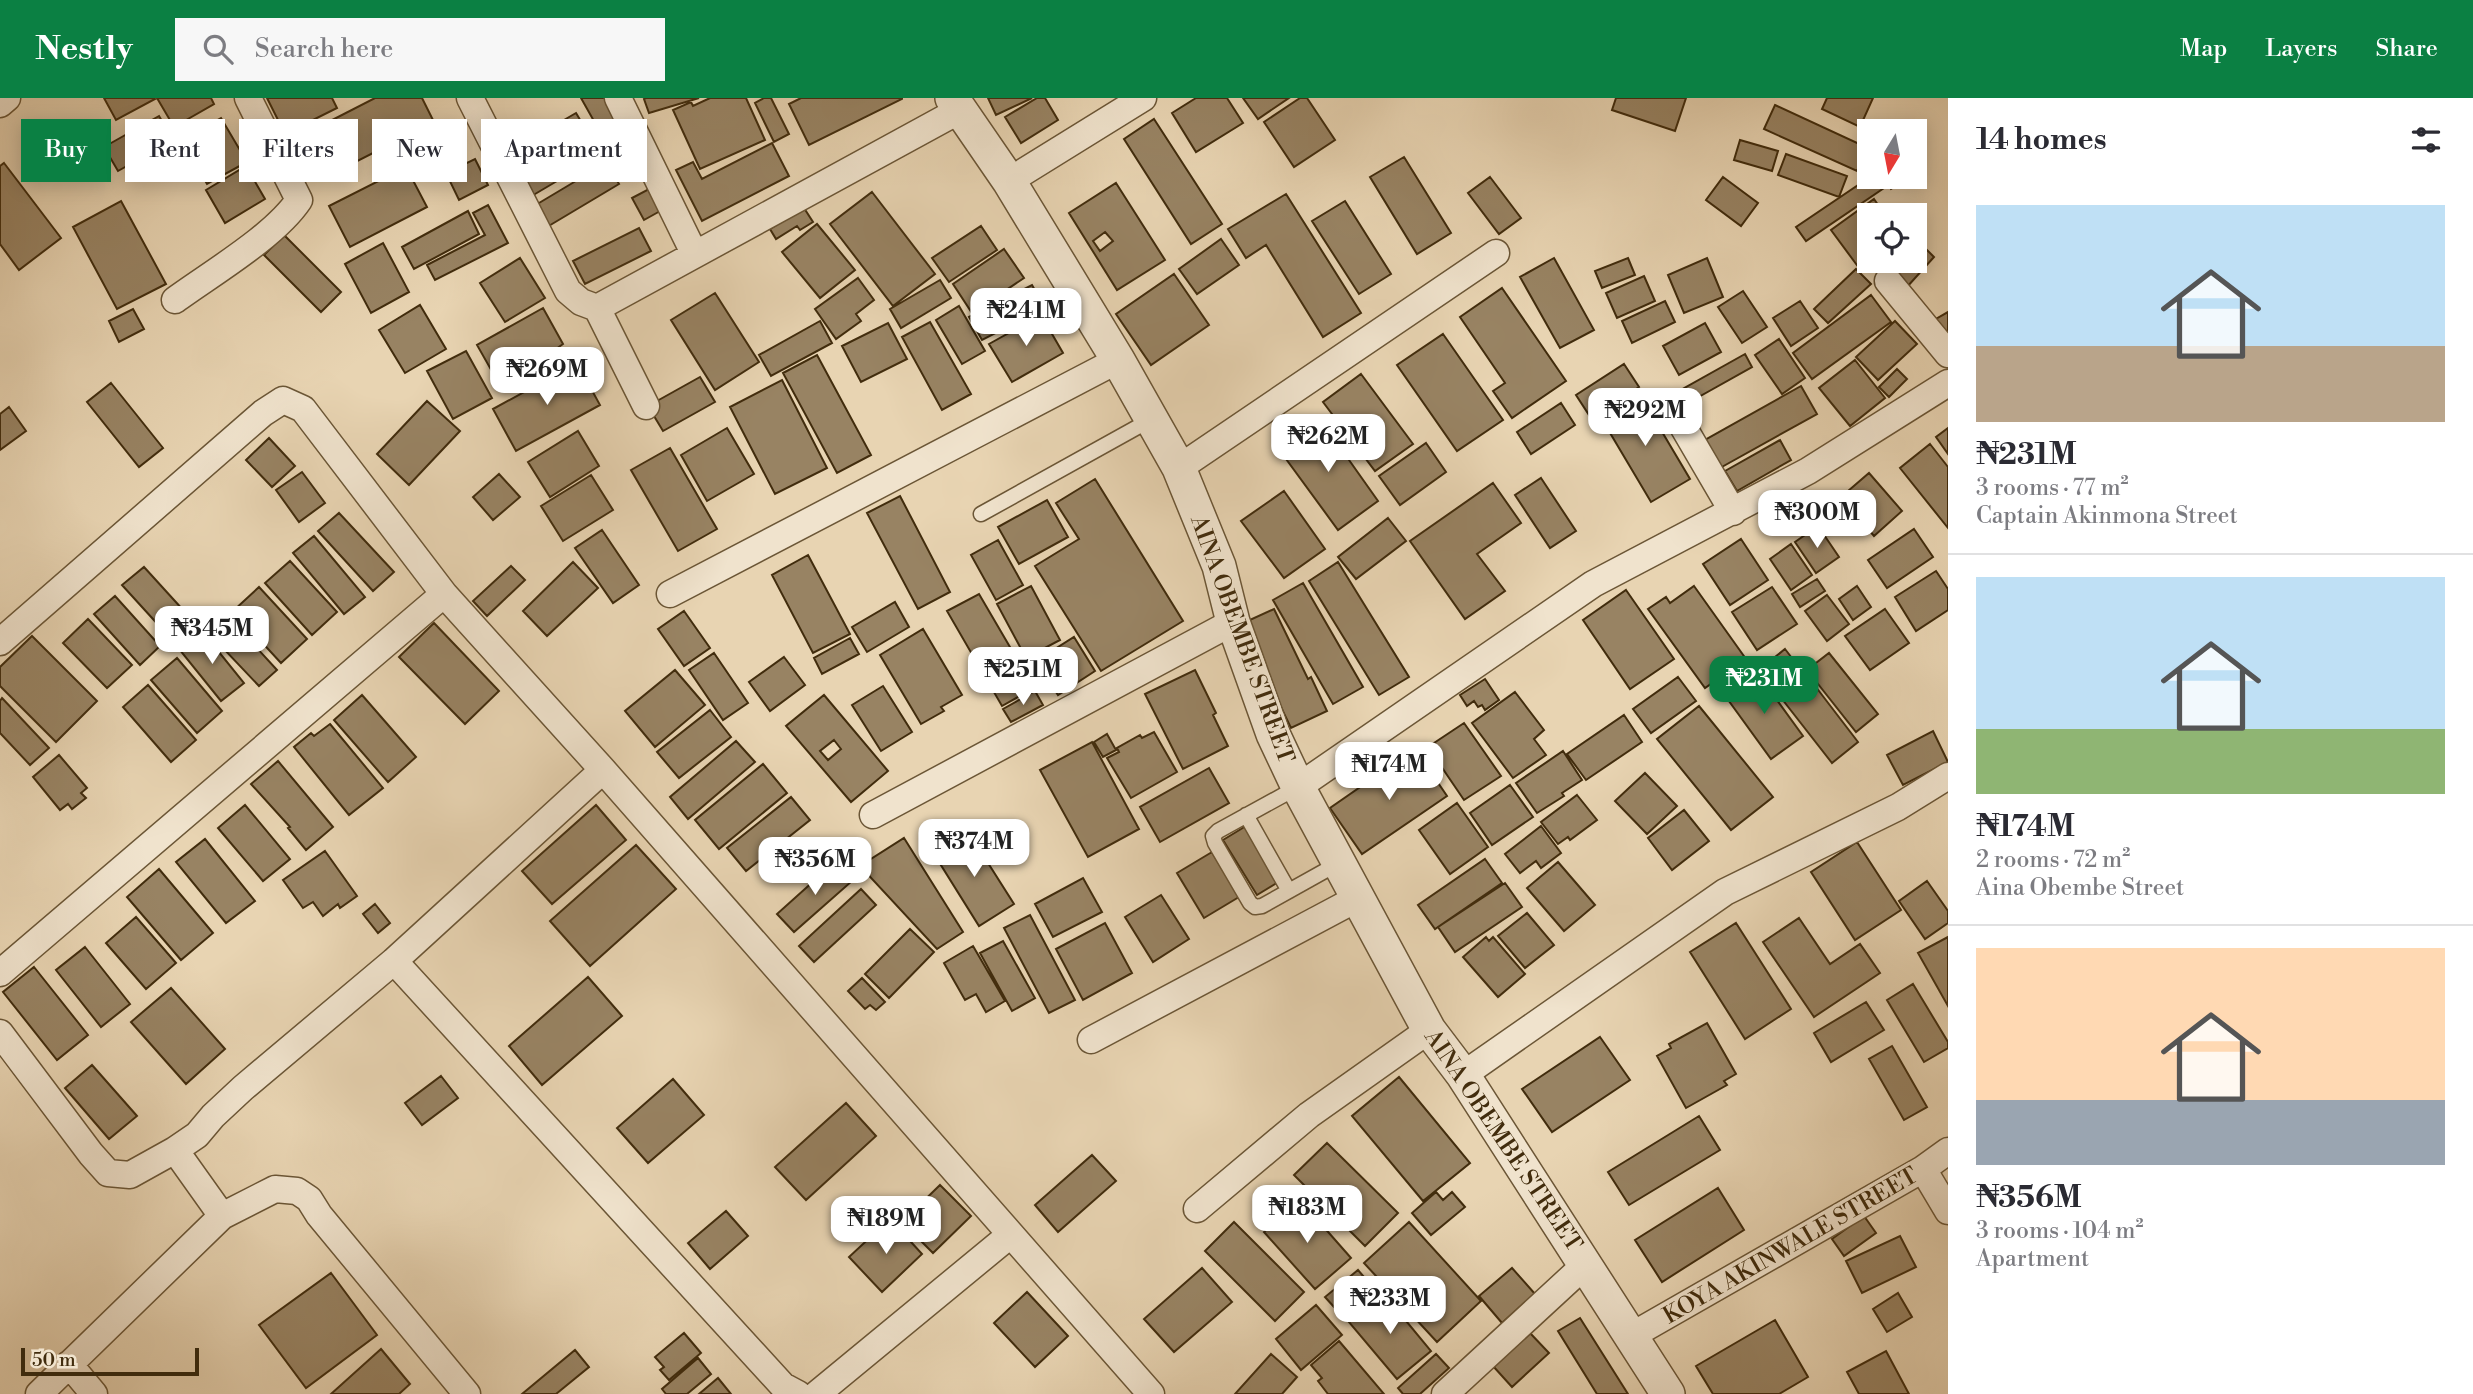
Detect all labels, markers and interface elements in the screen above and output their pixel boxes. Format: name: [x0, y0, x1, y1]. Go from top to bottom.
search box: [175, 18, 665, 81]
text: Nestly: [35, 29, 133, 70]
icon: search: [199, 30, 237, 68]
text: Search here: [255, 33, 393, 65]
text: Map: [2180, 34, 2227, 64]
text: Layers: [2265, 34, 2337, 64]
text: Share: [2375, 34, 2438, 64]
chip: Buy: [21, 119, 111, 182]
chip: Rent: [125, 119, 225, 182]
chip: Filters: [239, 119, 358, 182]
chip: New: [372, 119, 467, 182]
chip: Apartment: [481, 119, 647, 182]
north arrow: [1857, 119, 1927, 189]
map controls: [1857, 119, 1927, 273]
text: 14 homes: [1976, 121, 2107, 159]
icon: filters: [2407, 121, 2445, 159]
button: locate: [1857, 203, 1927, 273]
icon: home: [2148, 251, 2274, 377]
pin: ₦241M: [977, 288, 1075, 348]
text: ₦241M: [986, 297, 1066, 325]
pin: ₦269M: [498, 348, 596, 407]
text: ₦269M: [506, 356, 588, 384]
pin: ₦292M: [1596, 388, 1694, 448]
text: ₦292M: [1604, 397, 1686, 425]
pin: ₦262M: [1279, 414, 1377, 474]
text: ₦262M: [1287, 423, 1369, 451]
text: ₦231M: [1976, 436, 2077, 474]
text: 3 rooms · 77 m²: [1976, 474, 2129, 502]
pin: ₦300M: [1768, 490, 1866, 550]
text: ₦300M: [1774, 499, 1860, 527]
text: Captain Akinmona Street: [1976, 502, 2238, 530]
street label: AINA OBEMBE STREET: [1184, 511, 1300, 767]
pin: ₦345M: [163, 606, 261, 666]
text: ₦345M: [171, 615, 253, 643]
icon: home: [2148, 623, 2274, 749]
pin: ₦251M: [974, 648, 1072, 707]
text: ₦251M: [984, 656, 1062, 684]
pin: ₦231M: [1715, 656, 1813, 716]
text: ₦231M: [1725, 665, 1803, 693]
pin: ₦174M: [1340, 742, 1438, 802]
text: ₦174M: [1351, 751, 1427, 779]
text: ₦174M: [1976, 808, 2075, 846]
pin: ₦374M: [925, 820, 1023, 879]
text: ₦374M: [934, 828, 1014, 856]
pin: ₦356M: [766, 838, 864, 897]
text: ₦356M: [774, 846, 856, 874]
text: 2 rooms · 72 m²: [1976, 846, 2130, 874]
text: Aina Obembe Street: [1976, 874, 2184, 902]
icon: home: [2148, 994, 2274, 1120]
street label: AINA OBEMBE STREET: [1418, 1023, 1588, 1257]
street label: KOYA AKINWALE STREET: [1658, 1161, 1923, 1330]
text: ₦356M: [1976, 1179, 2082, 1217]
pin: ₦183M: [1258, 1186, 1356, 1245]
text: ₦183M: [1268, 1194, 1346, 1222]
pin: ₦189M: [837, 1196, 935, 1256]
text: ₦189M: [847, 1205, 925, 1233]
text: 3 rooms · 104 m²: [1976, 1217, 2144, 1245]
text: Apartment: [1976, 1245, 2089, 1273]
pin: ₦233M: [1341, 1276, 1439, 1336]
text: ₦233M: [1350, 1285, 1430, 1313]
scale bar: [21, 1345, 200, 1377]
text: 50 m: [32, 1348, 76, 1372]

